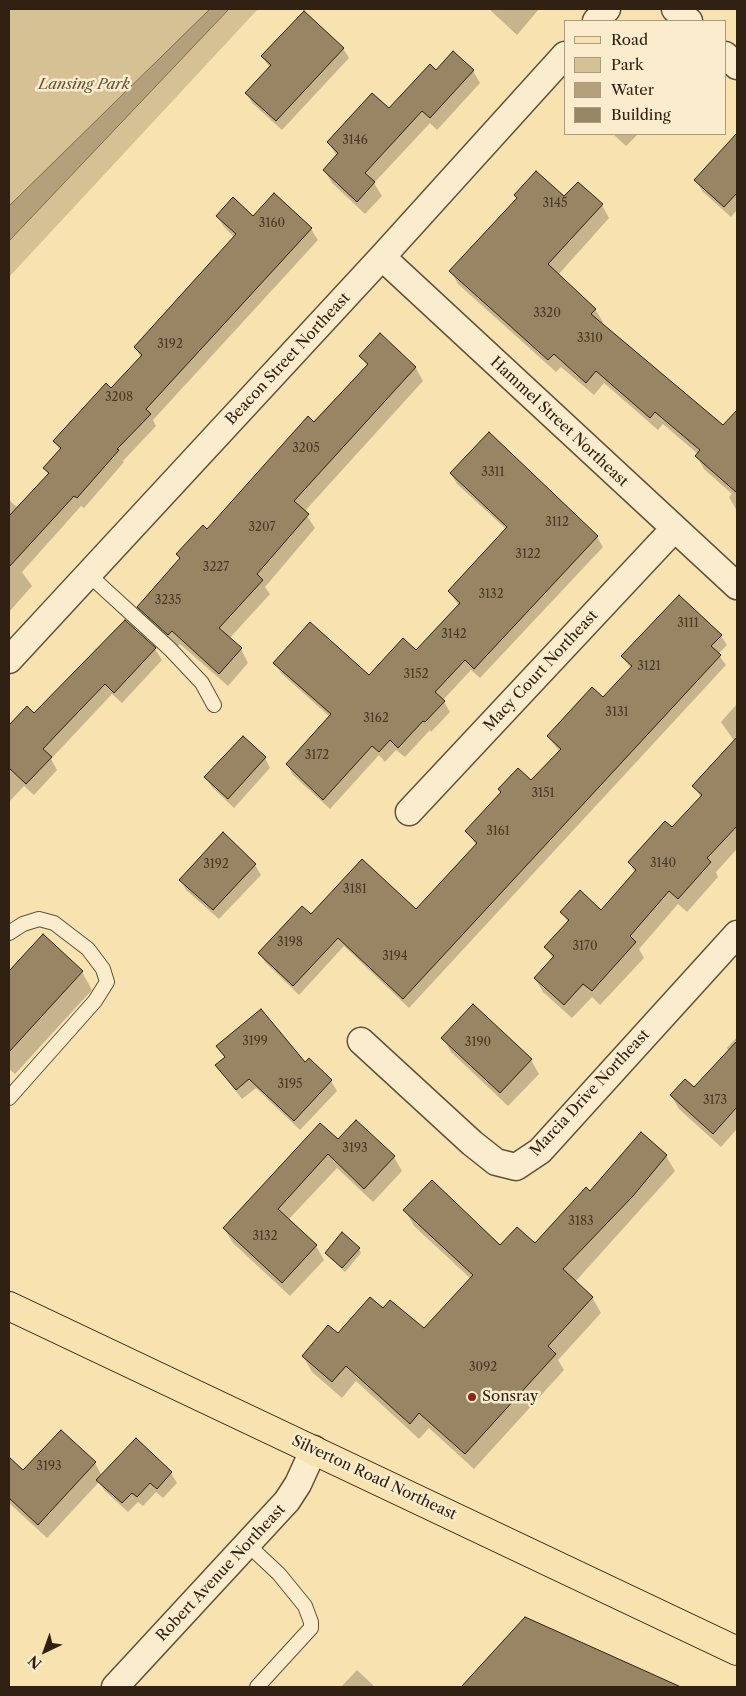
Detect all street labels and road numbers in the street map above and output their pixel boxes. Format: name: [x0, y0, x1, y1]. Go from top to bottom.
street label: Beacon Street Northeast: [222, 289, 354, 429]
street label: Hammel Street Northeast: [486, 353, 632, 491]
street label: Macy Court Northeast: [480, 607, 602, 735]
street label: Marcia Drive Northeast: [527, 1026, 653, 1160]
street label: Silverton Road Northeast: [289, 1432, 459, 1524]
street label: Robert Avenue Northeast: [153, 1501, 289, 1645]

